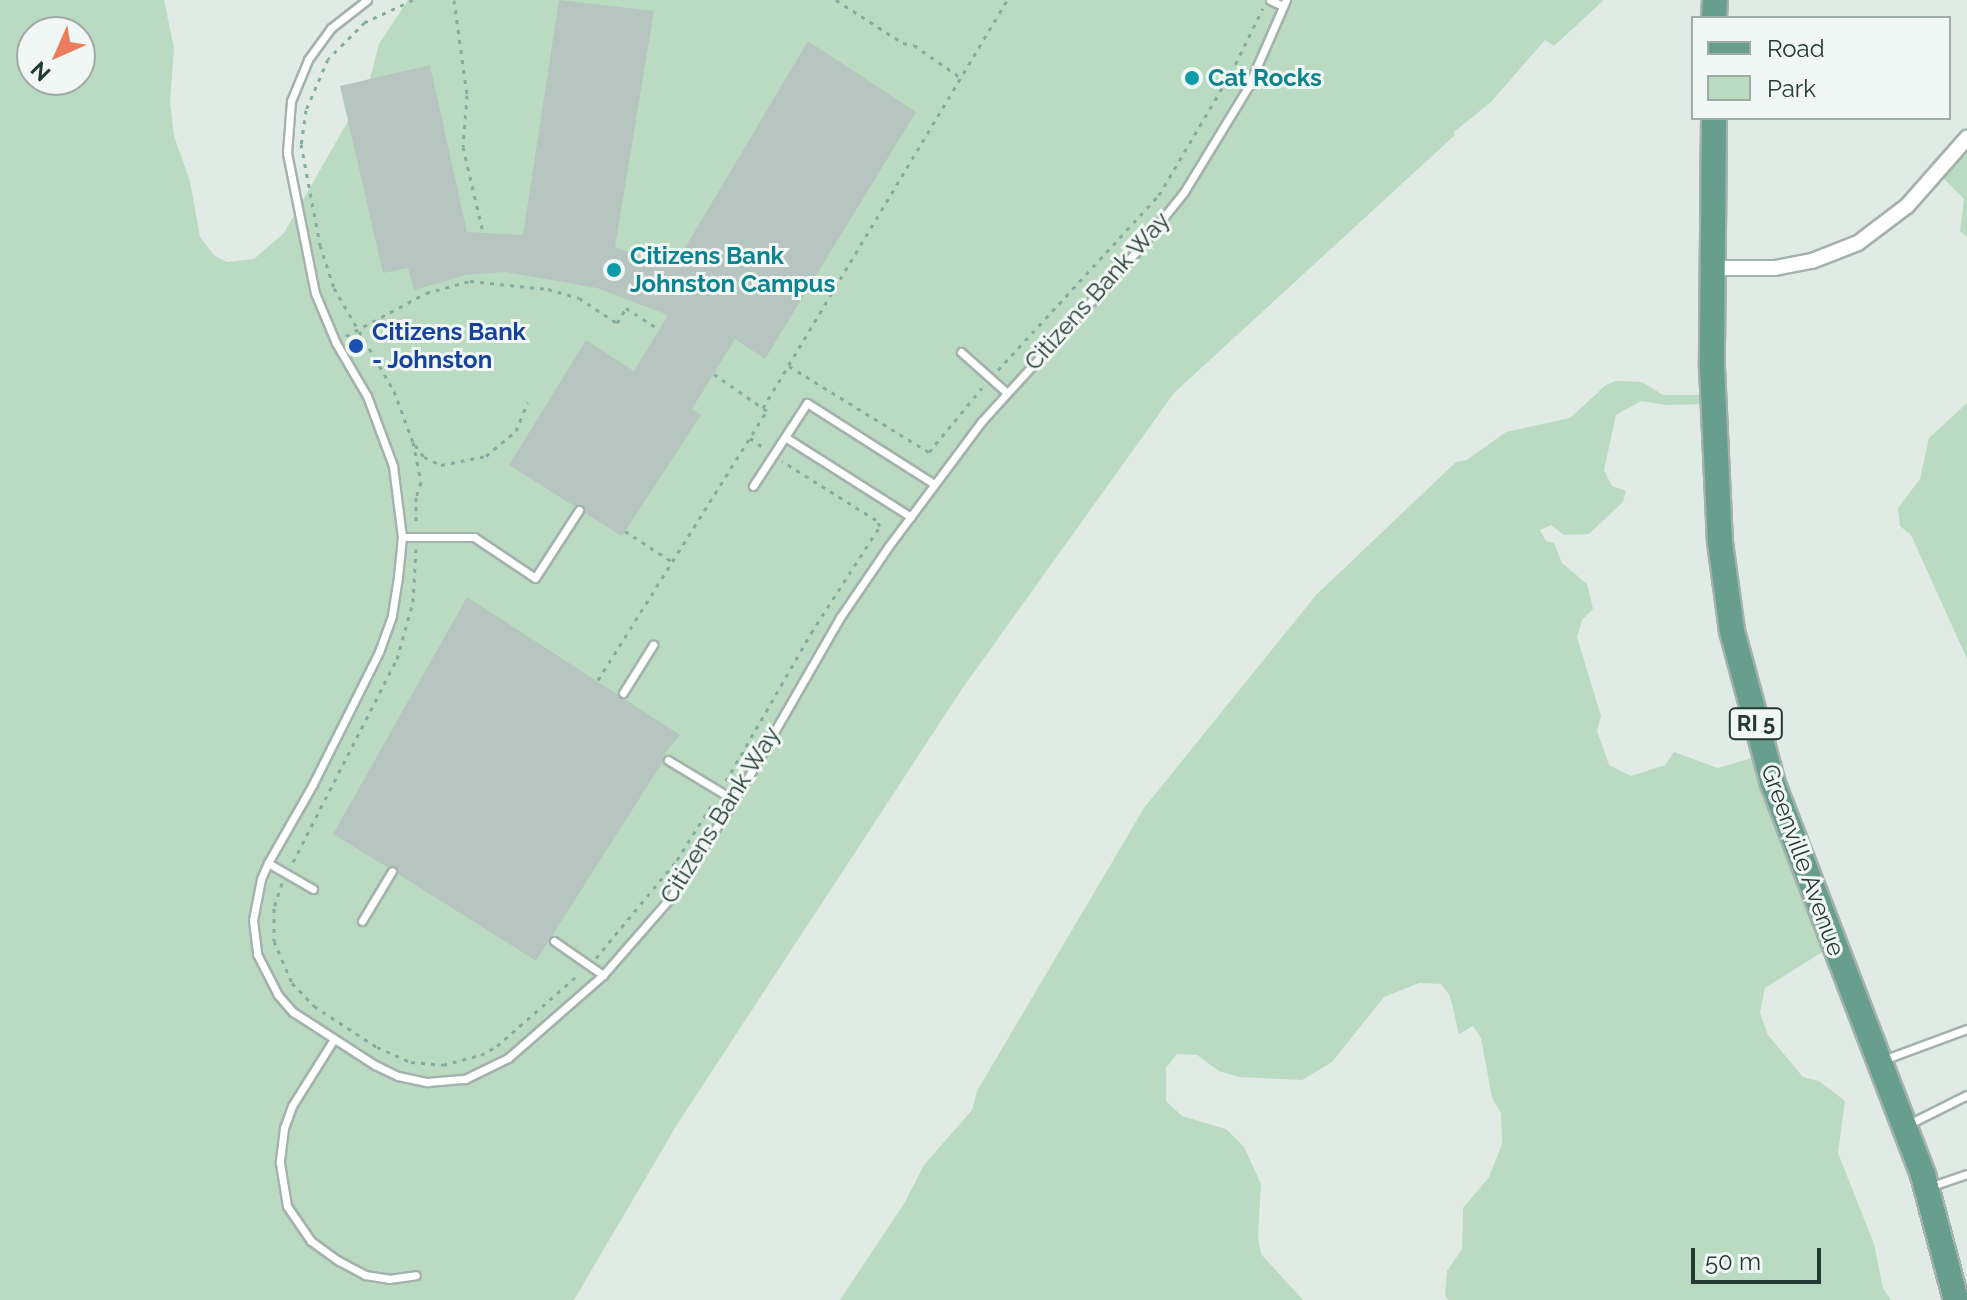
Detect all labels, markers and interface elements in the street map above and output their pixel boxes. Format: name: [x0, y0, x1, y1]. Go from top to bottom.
north arrow: [16, 16, 96, 96]
legend: [1691, 16, 1951, 120]
text: Road: [1767, 34, 1825, 63]
text: N: [25, 56, 56, 87]
place label: Cat Rocks: [1208, 64, 1322, 92]
marker: Cat Rocks: [1183, 69, 1201, 87]
text: Park: [1767, 74, 1816, 103]
street label: Citizens Bank Way: [1018, 206, 1176, 376]
place label: Citizens Bank Johnston Campus: [630, 242, 835, 298]
marker: Citizens Bank Johnston Campus: [605, 261, 623, 279]
place label: Citizens Bank - Johnston: [372, 318, 526, 374]
marker: Citizens Bank - Johnston: [347, 337, 365, 355]
road number: RI 5: [1728, 706, 1784, 742]
street label: Citizens Bank Way: [654, 721, 786, 909]
street label: Greenville Avenue: [1755, 760, 1851, 960]
scale bar: [1695, 1232, 1825, 1282]
text: 50 m: [1705, 1247, 1761, 1276]

